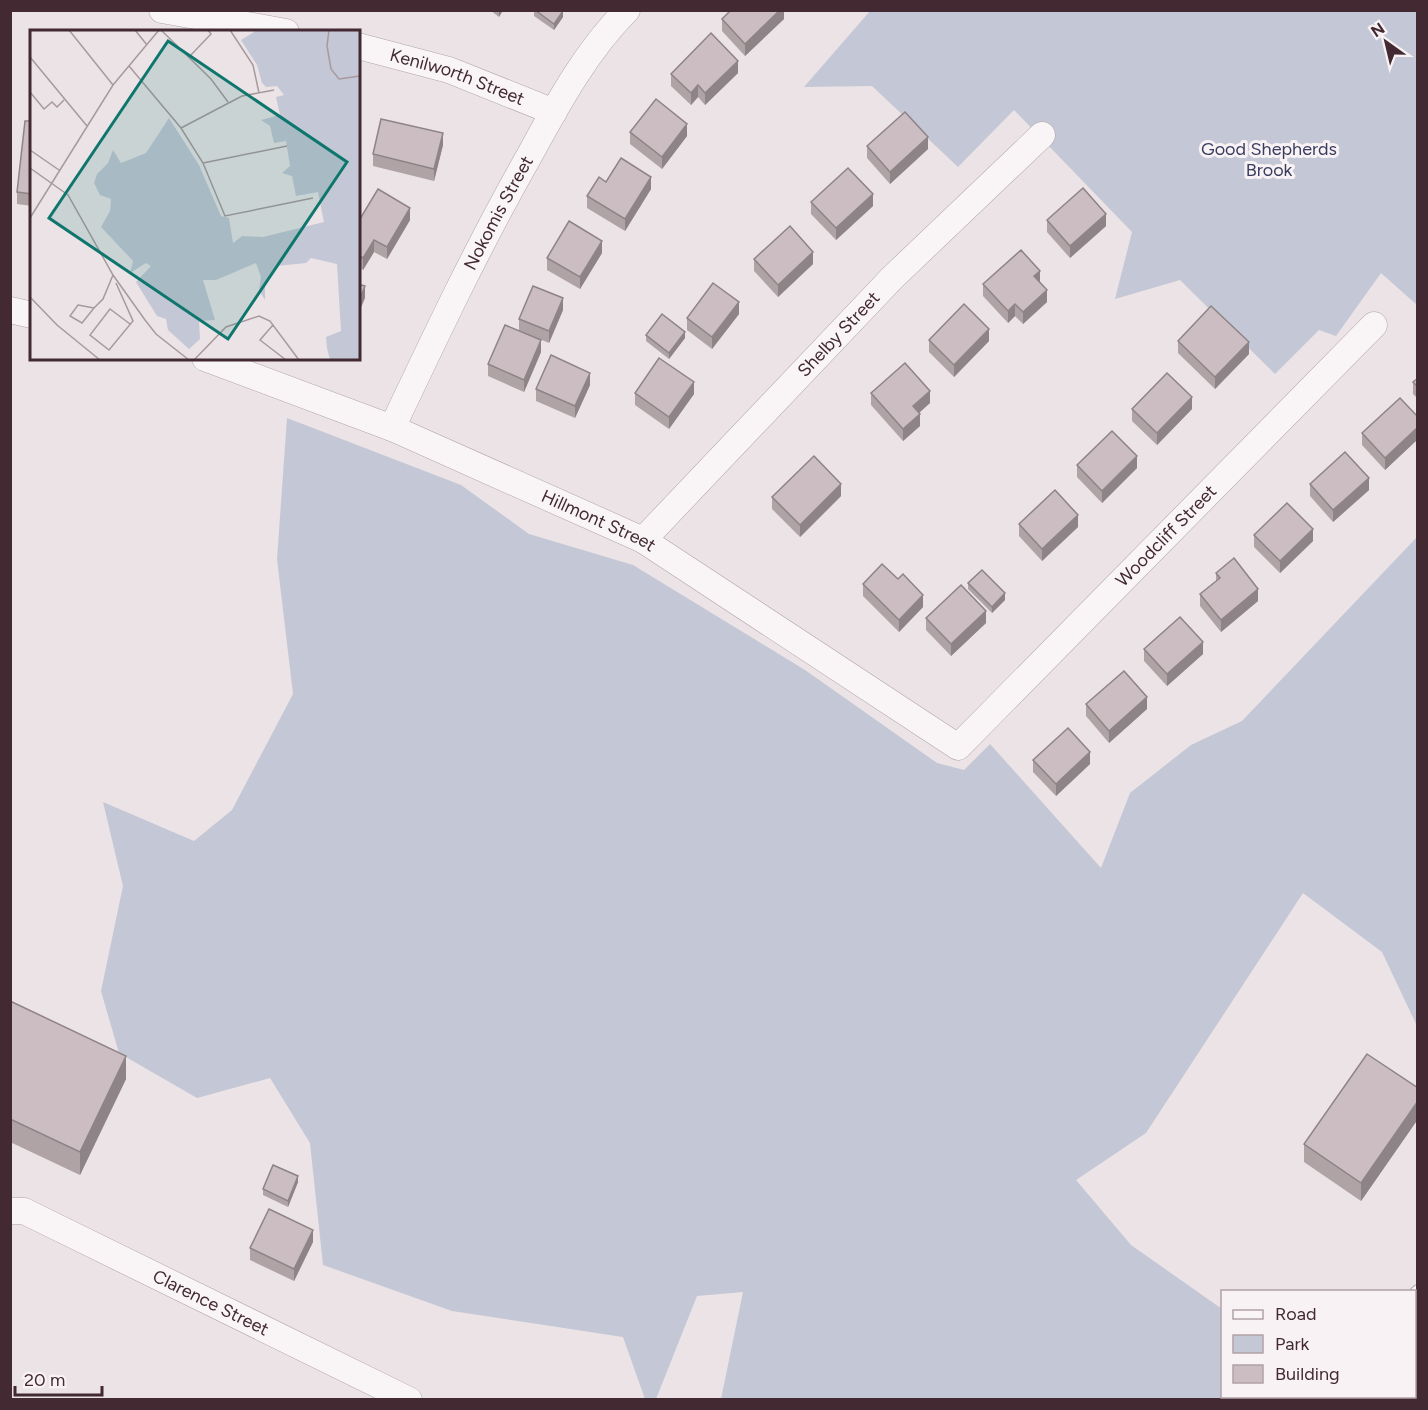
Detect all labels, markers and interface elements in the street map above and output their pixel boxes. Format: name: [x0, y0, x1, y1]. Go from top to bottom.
north arrow: [1356, 12, 1416, 72]
text: N: [1367, 19, 1388, 41]
inset map: [30, 30, 360, 360]
street label: Kenilworth Street: [388, 44, 528, 110]
park label: Good Shepherds Brook: [1201, 138, 1337, 181]
street label: Nokomis Street: [459, 152, 538, 274]
street label: Shelby Street: [793, 287, 884, 381]
street label: Woodcliff Street: [1111, 480, 1221, 591]
street label: Hillmont Street: [538, 485, 660, 556]
street label: Clarence Street: [149, 1265, 273, 1341]
legend: [1221, 1290, 1416, 1398]
text: Road: [1275, 1303, 1316, 1325]
text: Park: [1275, 1333, 1310, 1355]
scale bar: [15, 1359, 102, 1397]
text: Building: [1275, 1363, 1340, 1385]
text: 20 m: [24, 1369, 65, 1391]

